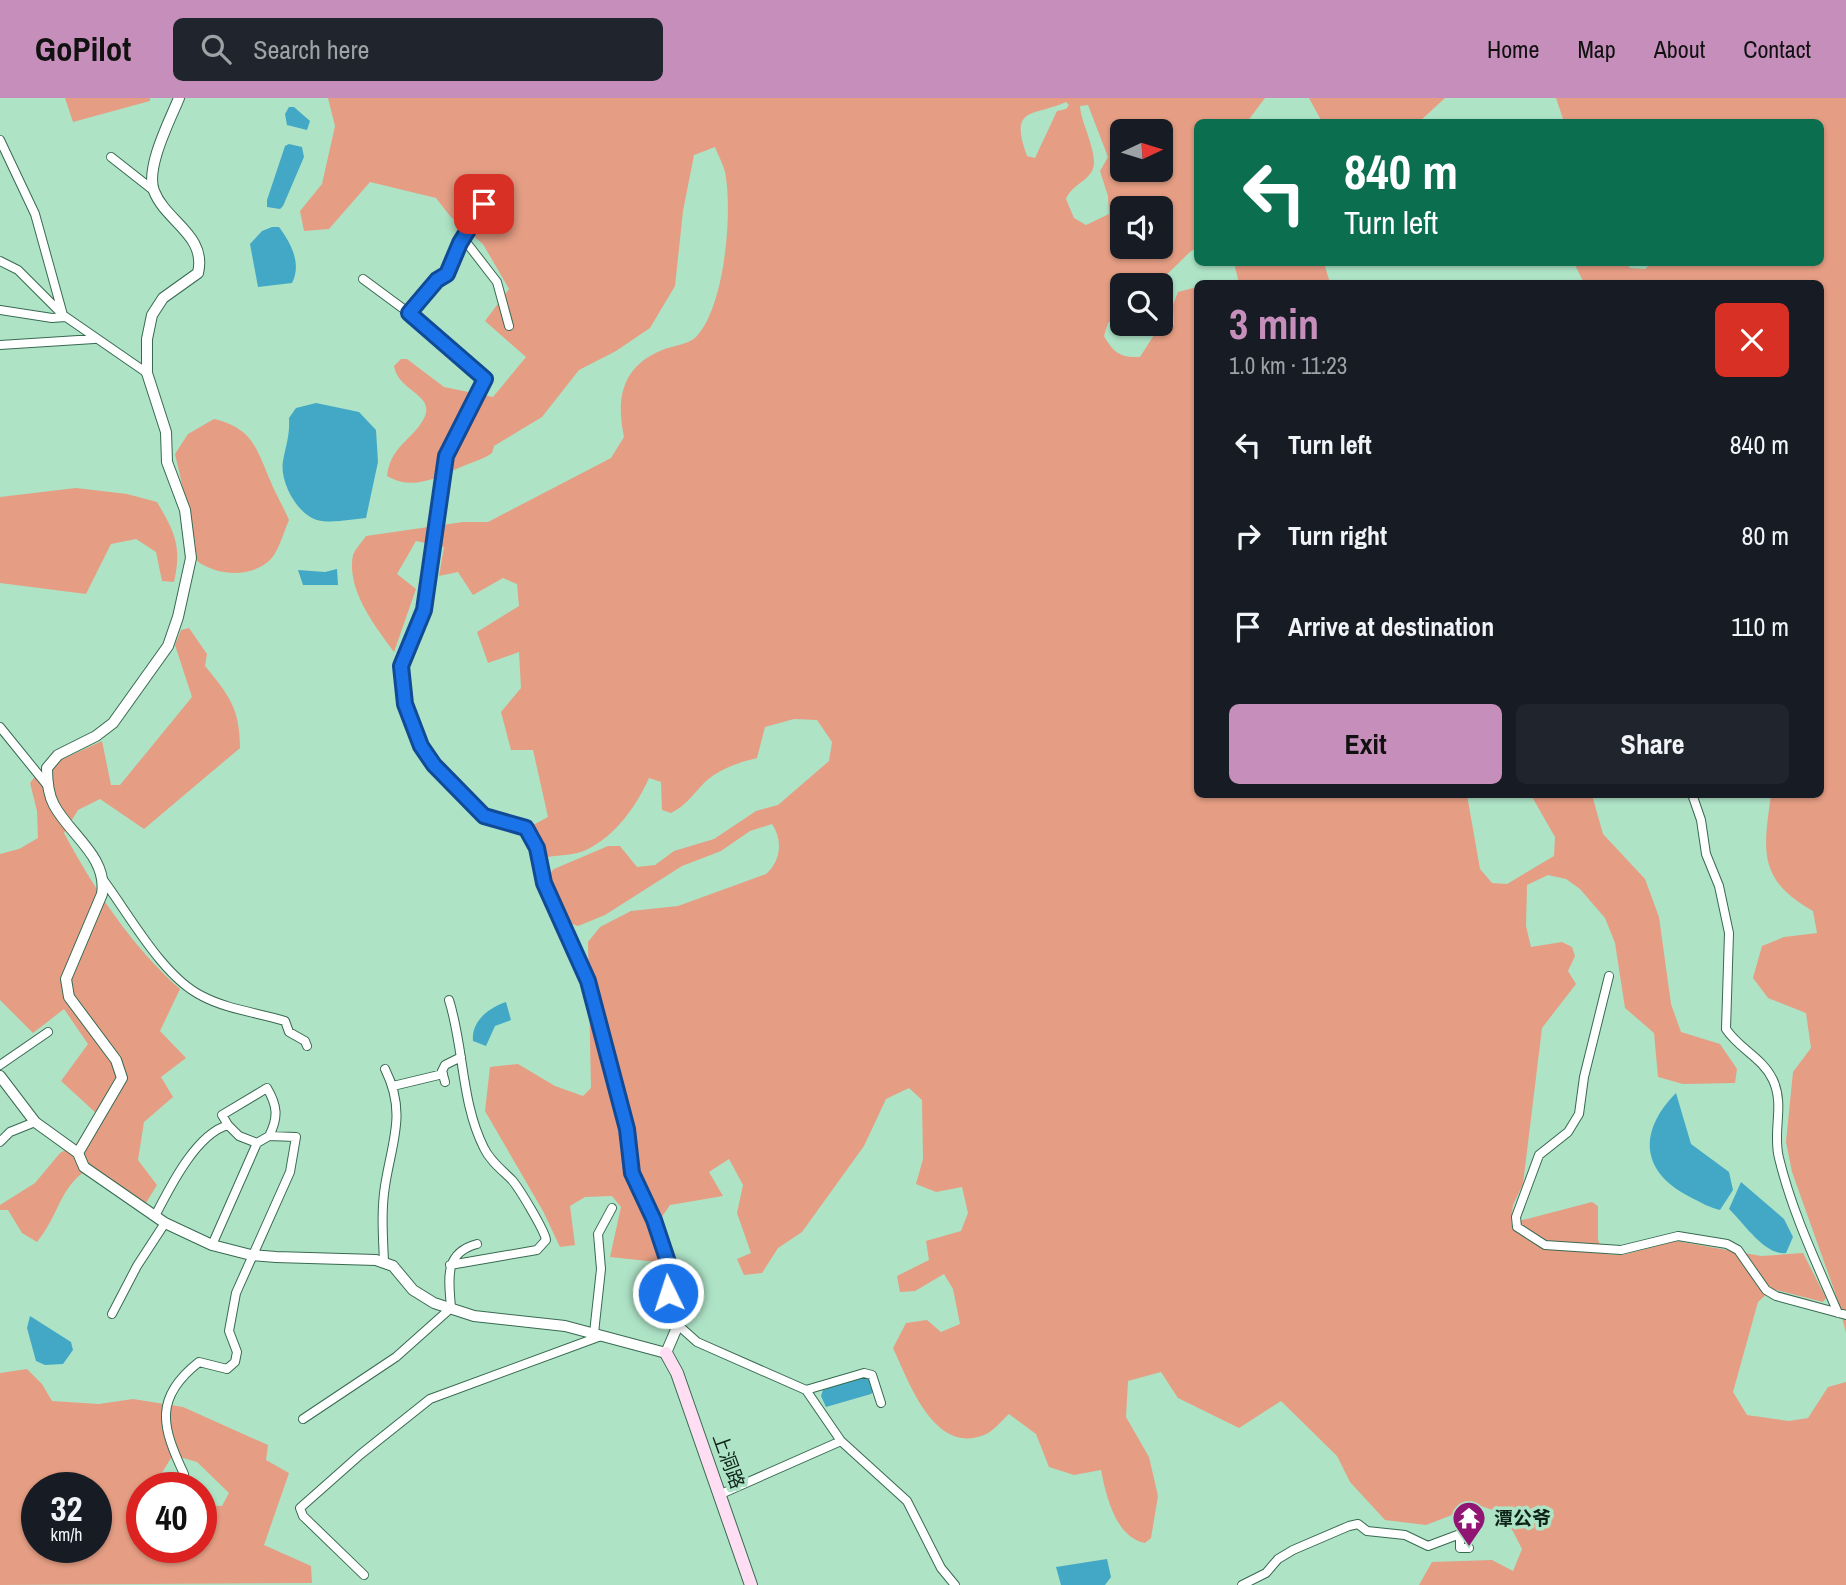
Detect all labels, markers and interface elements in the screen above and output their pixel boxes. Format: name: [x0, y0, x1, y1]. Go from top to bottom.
search box: [173, 18, 663, 81]
text: GoPilot: [35, 27, 131, 71]
icon: search: [197, 30, 235, 68]
text: Search here: [253, 32, 369, 67]
text: Home: [1487, 33, 1539, 65]
text: Map: [1577, 33, 1616, 65]
text: About: [1654, 33, 1705, 65]
text: Contact: [1743, 33, 1811, 65]
north arrow: [1110, 119, 1172, 182]
map controls: [1110, 119, 1173, 336]
text: 840 m: [1344, 138, 1458, 204]
icon: left: [1229, 147, 1320, 238]
pin: [454, 174, 514, 234]
icon: arrive: [465, 185, 503, 223]
button: sound: [1110, 196, 1173, 259]
text: Turn left: [1344, 201, 1438, 244]
button: search: [1110, 273, 1173, 336]
text: 3 min: [1229, 296, 1319, 352]
button: close: [1715, 303, 1789, 377]
text: 1.0 km · 11:23: [1229, 350, 1347, 381]
icon: left: [1229, 426, 1267, 464]
text: Turn left: [1288, 427, 1372, 462]
text: 840 m: [1730, 427, 1789, 462]
icon: right: [1229, 517, 1267, 555]
text: Turn right: [1288, 518, 1387, 553]
text: 80 m: [1742, 518, 1789, 553]
icon: arrive: [1229, 608, 1267, 646]
text: Arrive at destination: [1288, 609, 1494, 644]
text: 110 m: [1731, 609, 1789, 644]
button: Exit: [1229, 704, 1502, 784]
button: Share: [1516, 704, 1789, 784]
position arrow: [631, 1256, 705, 1330]
street label: 上洞路: [707, 1430, 751, 1492]
speed limit sign: 40: [126, 1472, 217, 1563]
text: 32: [51, 1485, 82, 1532]
temple icon: 潭公爷: [1450, 1499, 1488, 1548]
place label: 潭公爷: [1494, 1505, 1551, 1531]
text: km/h: [51, 1522, 83, 1547]

